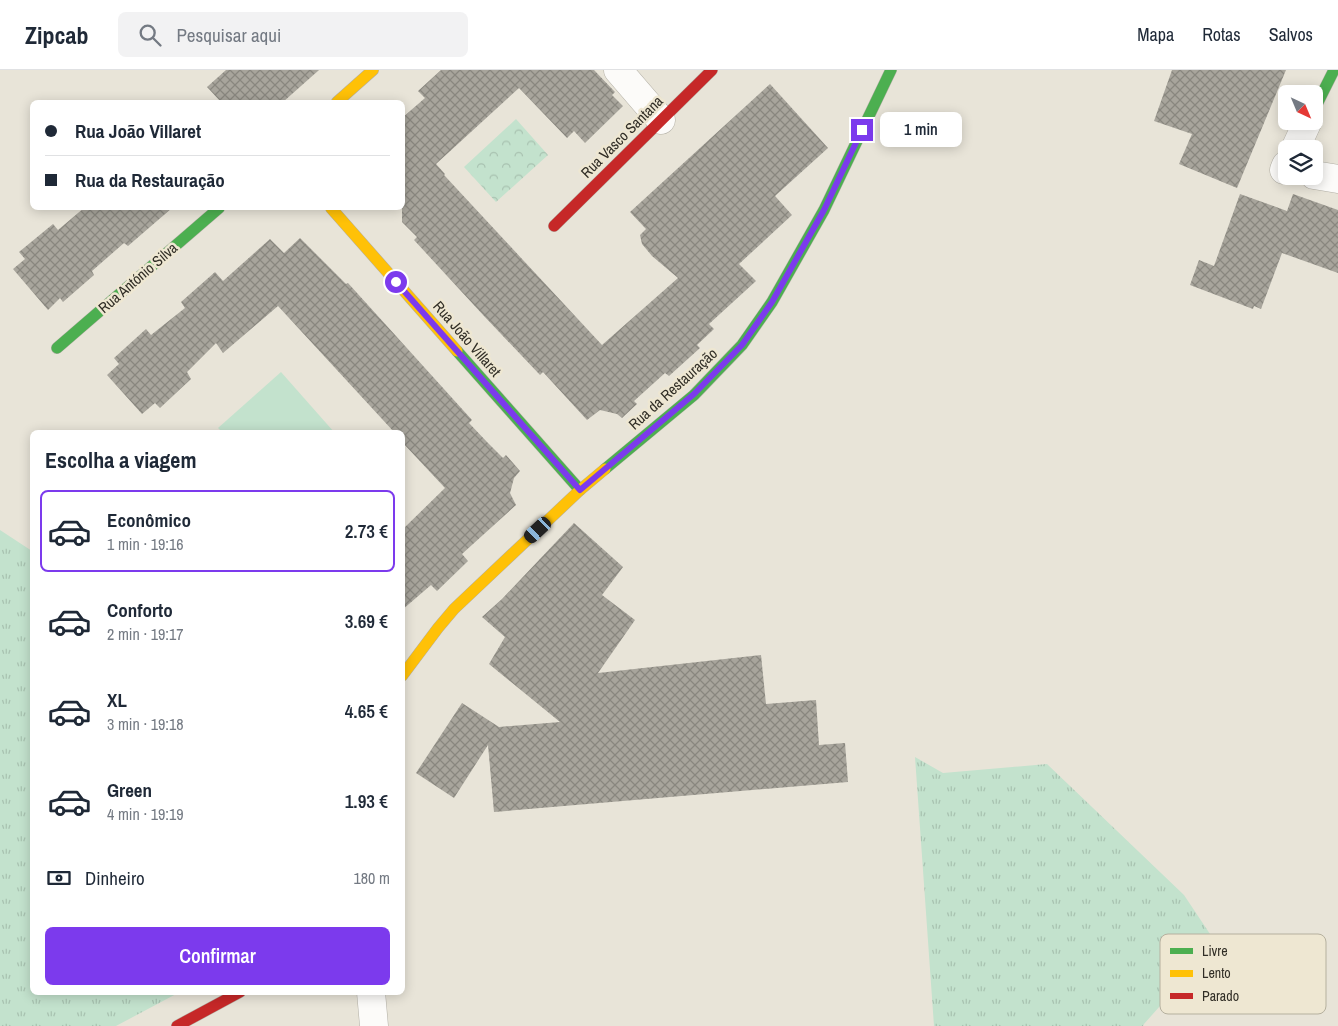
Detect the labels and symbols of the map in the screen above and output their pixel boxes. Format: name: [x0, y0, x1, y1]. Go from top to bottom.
north arrow: [1278, 85, 1322, 130]
street label: Rua Vasco Santana: [576, 91, 668, 182]
callout: 1 min: [880, 112, 962, 148]
route end: [851, 119, 873, 141]
street label: Rua António Silva: [94, 237, 182, 318]
route start: [385, 271, 407, 293]
street label: Rua João Villaret: [429, 296, 507, 382]
street label: Rua da Restauração: [624, 343, 722, 434]
car: [521, 514, 554, 546]
legend: [1160, 934, 1326, 1014]
text: Livre: [1202, 942, 1228, 960]
text: Lento: [1202, 964, 1231, 982]
text: Parado: [1202, 987, 1239, 1005]

